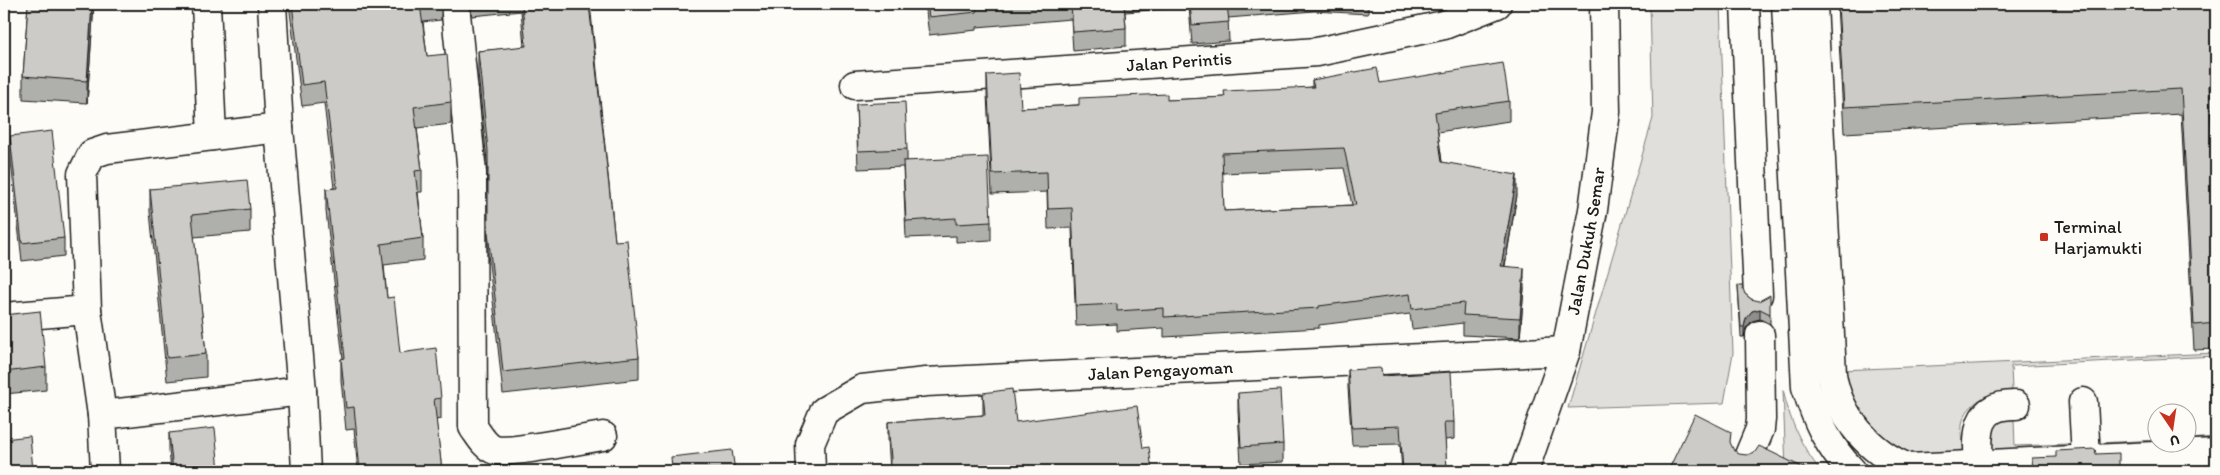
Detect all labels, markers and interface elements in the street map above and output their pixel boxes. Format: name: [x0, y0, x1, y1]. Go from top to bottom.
street label: Jalan Perintis: [1126, 47, 1233, 77]
street label: Jalan Dukuh Semar: [1562, 165, 1610, 317]
place label: Terminal Harjamukti: [2054, 216, 2142, 259]
marker: Terminal Harjamukti: [2038, 231, 2050, 243]
street label: Jalan Pengayoman: [1087, 356, 1234, 385]
north arrow: [2148, 402, 2198, 452]
text: U: [2168, 431, 2181, 450]

